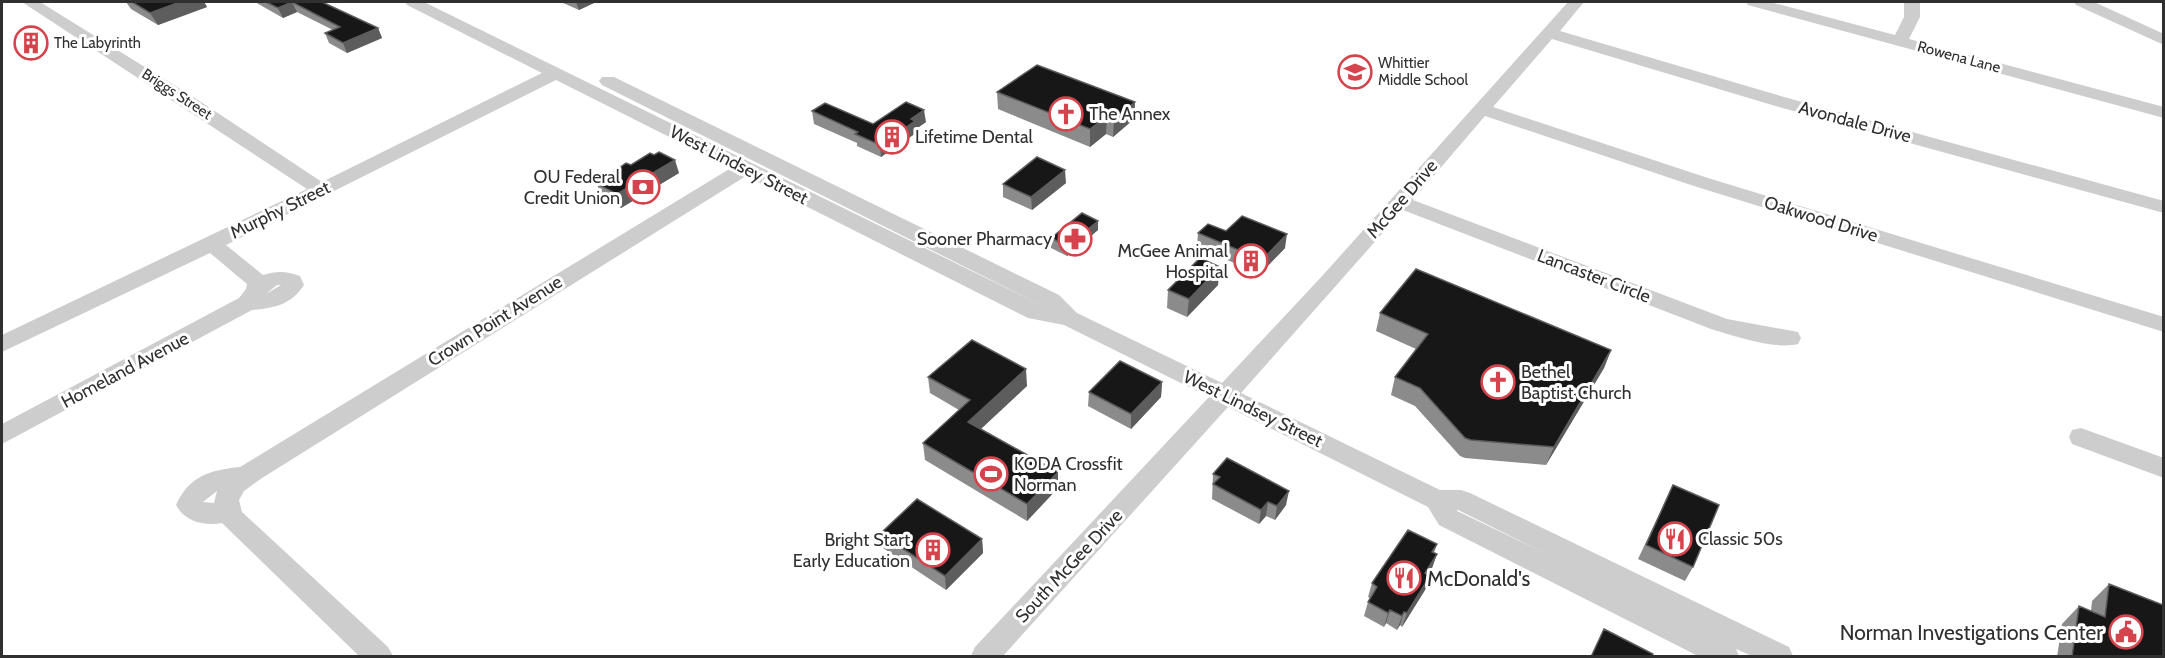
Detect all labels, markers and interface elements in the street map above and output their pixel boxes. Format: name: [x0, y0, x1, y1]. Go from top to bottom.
building icon: The Labyrinth: [13, 25, 49, 61]
place label: The Labyrinth: [54, 34, 141, 52]
street label: Rowena Lane: [1916, 37, 2003, 77]
school or university icon: Whittier Middle School: [1337, 54, 1373, 90]
place label: Whittier Middle School: [1378, 54, 1469, 89]
street label: Briggs Street: [139, 65, 215, 123]
church icon: The Annex: [1048, 96, 1084, 132]
street label: Avondale Drive: [1796, 96, 1914, 148]
place label: The Annex: [1089, 103, 1171, 125]
building icon: Lifetime Dental: [874, 119, 910, 155]
street label: West Lindsey Street: [666, 121, 812, 209]
place label: Lifetime Dental: [915, 126, 1034, 148]
street label: McGee Drive: [1362, 155, 1442, 243]
place label: OU Federal Credit Union: [524, 166, 621, 209]
bank icon: OU Federal Credit Union: [625, 169, 661, 205]
street label: Murphy Street: [226, 176, 334, 244]
street label: Oakwood Drive: [1762, 191, 1880, 247]
pharmacy icon: Sooner Pharmacy: [1057, 221, 1093, 257]
place label: Sooner Pharmacy: [917, 228, 1052, 250]
place label: McGee Animal Hospital: [1118, 240, 1229, 283]
building icon: McGee Animal Hospital: [1233, 243, 1269, 279]
street label: Lancaster Circle: [1534, 244, 1654, 308]
street label: Crown Point Avenue: [424, 271, 566, 371]
street label: Homeland Avenue: [57, 327, 193, 413]
place label: Bethel Baptist Church: [1521, 361, 1631, 404]
church icon: Bethel Baptist Church: [1480, 364, 1516, 400]
street label: West Lindsey Street: [1180, 366, 1326, 452]
place label: KODA Crossfit Norman: [1014, 453, 1123, 496]
sports icon: KODA Crossfit Norman: [973, 456, 1009, 492]
street label: South McGee Drive: [1011, 505, 1127, 627]
restaurant icon: Classic 50s: [1657, 521, 1693, 557]
place label: Classic 50s: [1698, 528, 1783, 550]
place label: Bright Start Early Education: [793, 529, 910, 572]
building icon: Bright Start Early Education: [915, 532, 951, 568]
restaurant icon: McDonald's: [1386, 560, 1422, 596]
place label: McDonald's: [1427, 566, 1531, 591]
public building icon: Norman Investigations Center: [2108, 614, 2144, 650]
place label: Norman Investigations Center: [1840, 620, 2103, 645]

